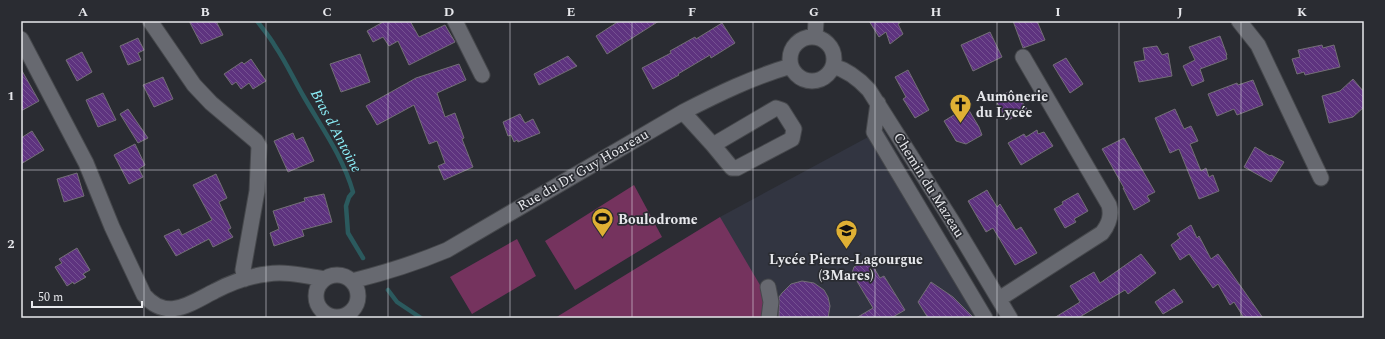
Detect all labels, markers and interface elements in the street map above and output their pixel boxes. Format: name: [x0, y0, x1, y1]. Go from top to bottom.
text: A: [78, 2, 88, 22]
text: B: [200, 2, 210, 22]
text: C: [322, 2, 332, 22]
text: D: [444, 2, 454, 22]
text: E: [567, 2, 576, 22]
text: F: [688, 2, 696, 22]
text: G: [809, 2, 819, 22]
text: H: [931, 2, 942, 22]
text: I: [1055, 2, 1061, 22]
text: J: [1177, 2, 1183, 22]
text: K: [1297, 2, 1307, 22]
water label: Bras d'Antoine: [304, 85, 368, 177]
text: 1: [7, 86, 15, 106]
place label: Aumônerie du Lycée: [976, 86, 1048, 123]
church icon: Aumônerie du Lycée: [948, 91, 974, 124]
street label: Rue du Dr Guy Hoareau: [514, 124, 653, 216]
street label: Chemin du Mazeau: [888, 128, 970, 242]
sports icon: Boulodrome: [590, 206, 616, 239]
place label: Boulodrome: [618, 209, 698, 230]
school or university icon: Lycée Pierre-Lagourgue (3Mares): [833, 218, 859, 251]
text: 2: [7, 234, 15, 254]
place label: Lycée Pierre-Lagourgue (3Mares): [769, 249, 923, 286]
scale bar: [32, 283, 142, 309]
text: 50 m: [38, 288, 63, 307]

